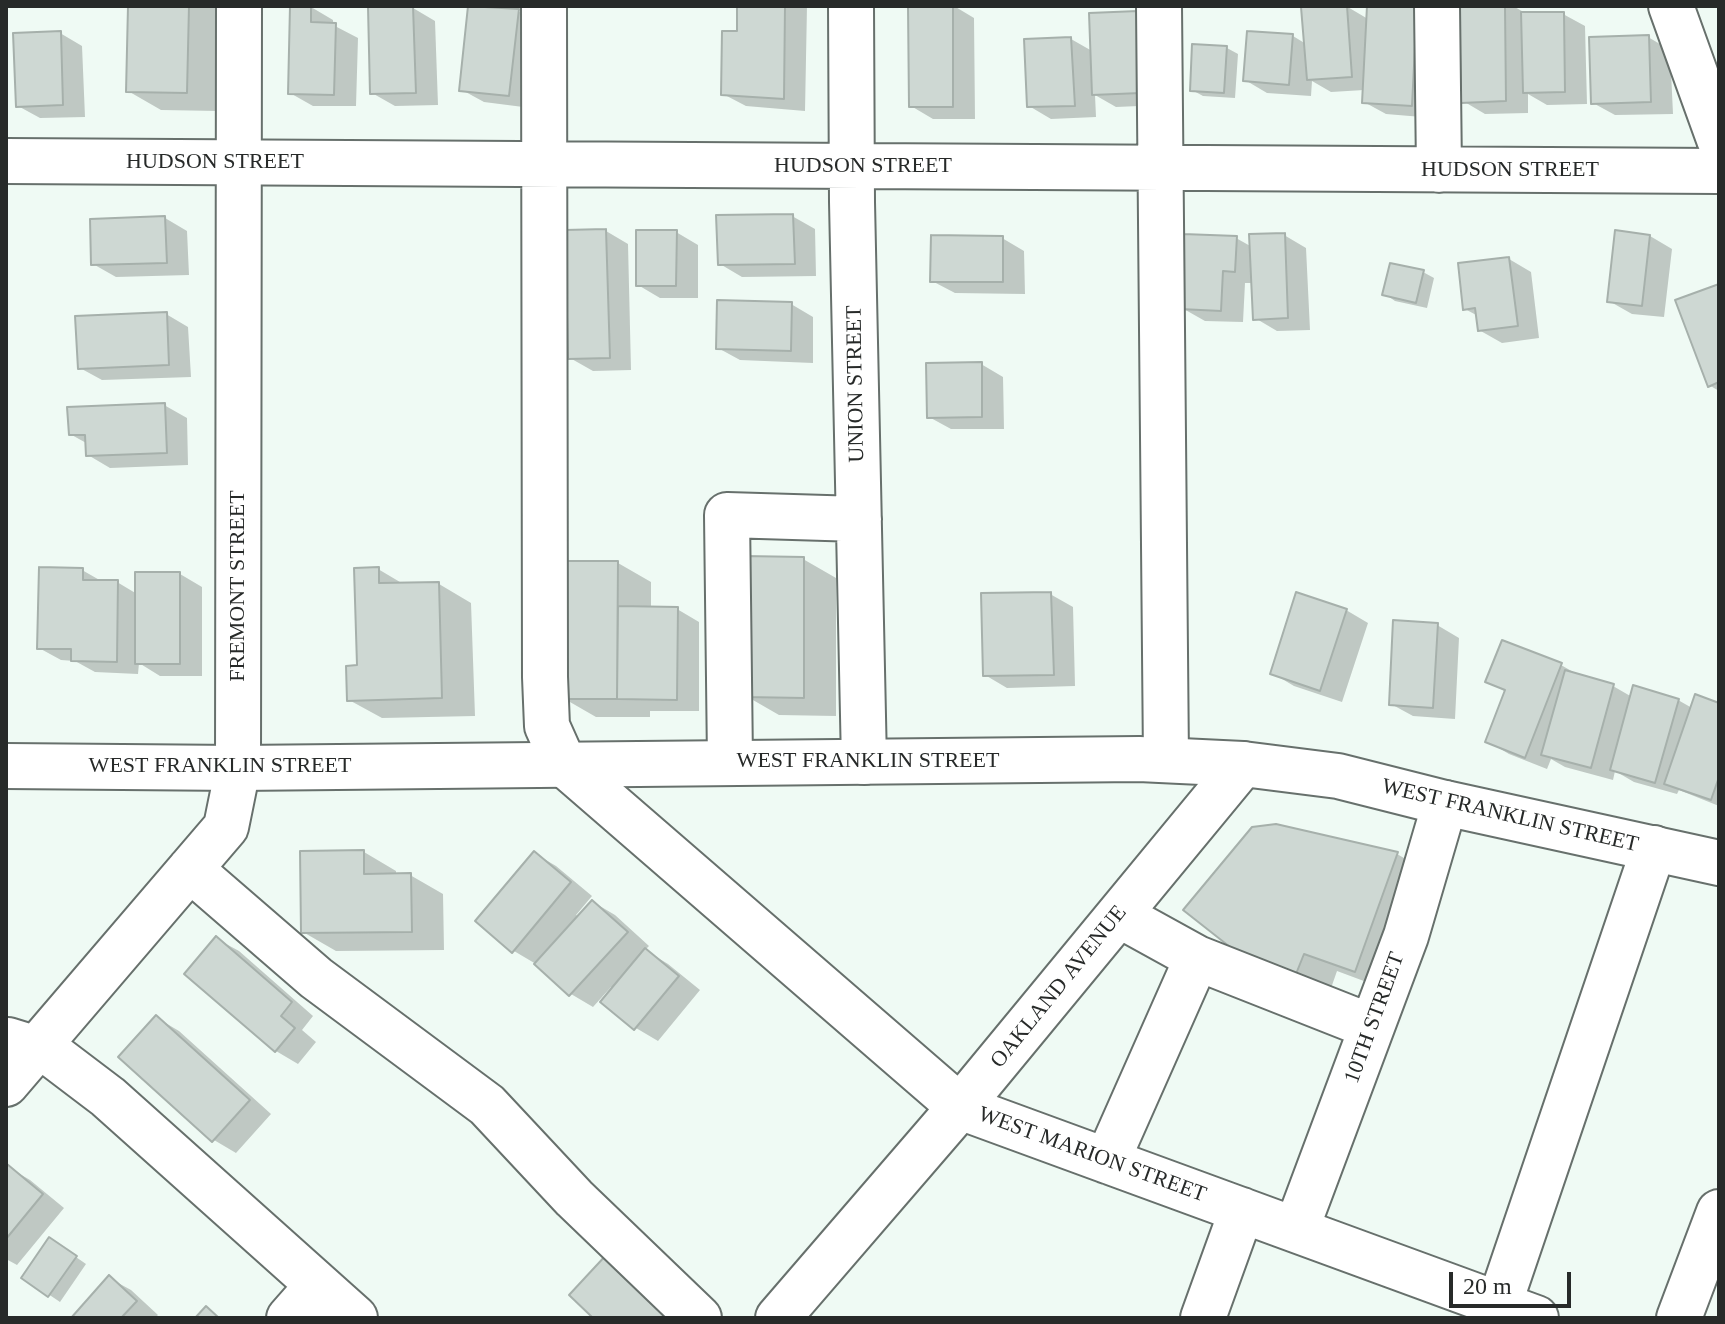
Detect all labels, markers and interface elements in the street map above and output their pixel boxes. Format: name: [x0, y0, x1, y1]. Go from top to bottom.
street label: HUDSON STREET: [126, 149, 304, 175]
street label: HUDSON STREET: [774, 153, 952, 179]
street label: HUDSON STREET: [1421, 157, 1599, 183]
street label: UNION STREET: [841, 305, 871, 463]
street label: FREMONT STREET: [225, 490, 251, 682]
street label: WEST FRANKLIN STREET: [737, 748, 999, 774]
street label: WEST FRANKLIN STREET: [89, 753, 351, 779]
street label: WEST FRANKLIN STREET: [1379, 774, 1641, 858]
street label: OAKLAND AVENUE: [985, 900, 1133, 1074]
street label: 10TH STREET: [1339, 949, 1411, 1087]
street label: WEST MARION STREET: [974, 1101, 1210, 1209]
scale bar: [1453, 1256, 1575, 1306]
text: 20 m: [1463, 1273, 1512, 1299]

